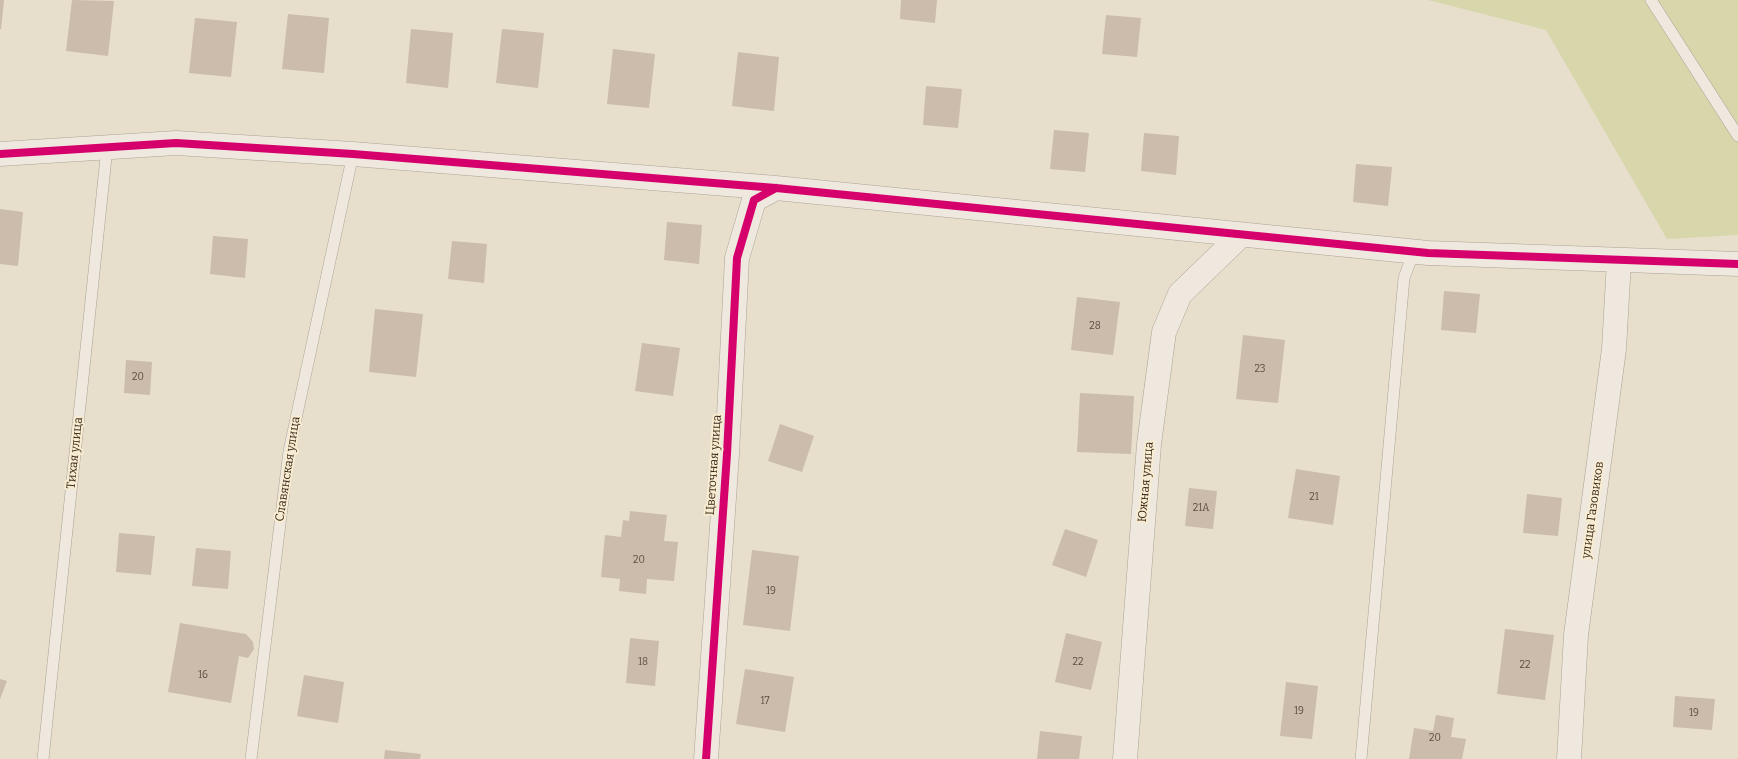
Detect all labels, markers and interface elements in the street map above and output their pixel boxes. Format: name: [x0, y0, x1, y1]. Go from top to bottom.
house number: 28: [1089, 320, 1101, 332]
house number: 23: [1254, 363, 1266, 375]
house number: 20: [132, 371, 144, 383]
street label: Цветочная улица: [703, 414, 725, 516]
street label: Славянская улица: [273, 415, 303, 523]
street label: Тихая улица: [64, 416, 86, 490]
street label: Южная улица: [1135, 441, 1157, 523]
street label: улица Газовиков: [1579, 461, 1607, 559]
house number: 21: [1309, 491, 1319, 503]
house number: 21А: [1193, 502, 1209, 514]
house number: 20: [633, 554, 645, 566]
house number: 19: [766, 585, 776, 597]
house number: 18: [638, 656, 648, 668]
house number: 22: [1073, 656, 1083, 668]
house number: 22: [1520, 659, 1530, 671]
house number: 16: [198, 669, 208, 681]
house number: 17: [761, 695, 769, 707]
house number: 19: [1294, 705, 1304, 717]
house number: 19: [1689, 707, 1699, 719]
house number: 20: [1429, 732, 1441, 744]

